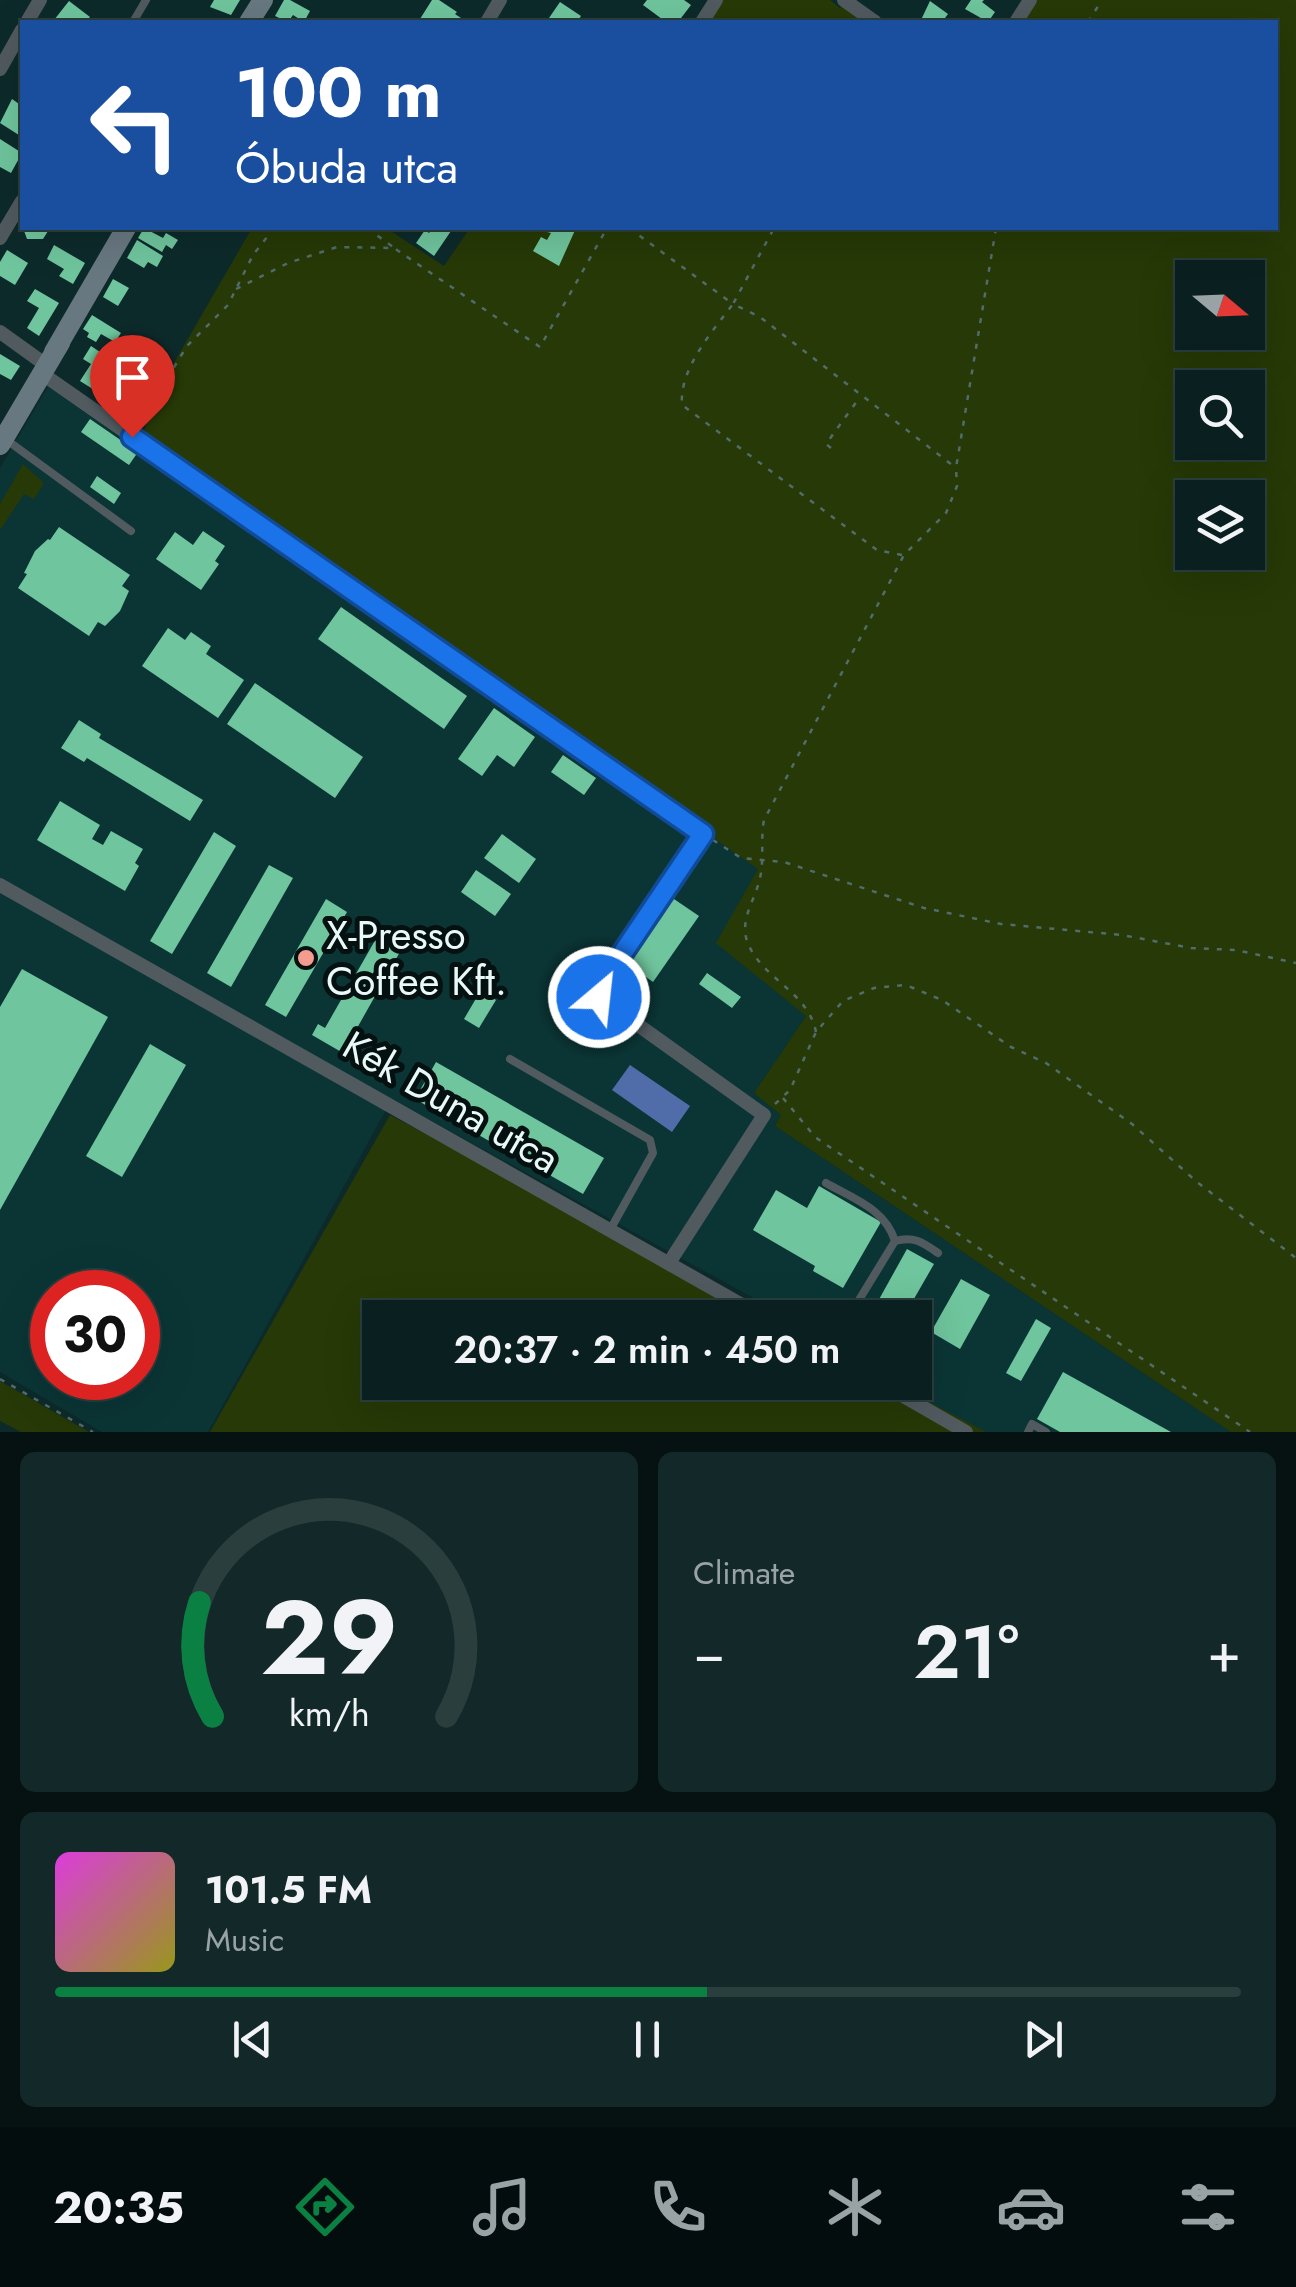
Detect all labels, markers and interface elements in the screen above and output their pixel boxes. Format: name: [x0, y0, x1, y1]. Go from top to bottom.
text: 100 m: [235, 42, 442, 143]
icon: left: [70, 60, 200, 190]
text: Óbuda utca: [235, 135, 458, 200]
north arrow: [1175, 260, 1265, 350]
map controls: [1175, 260, 1265, 570]
pin: [90, 335, 175, 438]
icon: arrive: [105, 350, 160, 405]
button: search: [1175, 370, 1265, 460]
button: layers: [1175, 480, 1265, 570]
place label: X-Presso Coffee Kft.: [326, 906, 507, 1010]
position arrow: [547, 945, 651, 1049]
marker: X-Presso Coffee Kft.: [295, 947, 317, 969]
street label: Kék Duna utca: [332, 1017, 570, 1187]
speed limit sign: 30: [30, 1270, 160, 1400]
text: 20:37 · 2 min · 450 m: [454, 1322, 840, 1377]
text: Climate: [693, 1550, 795, 1596]
text: 29: [260, 1563, 398, 1713]
text: 21°: [913, 1598, 1019, 1706]
text: −: [693, 1613, 725, 1693]
text: +: [1207, 1613, 1241, 1693]
text: km/h: [289, 1688, 369, 1739]
text: 101.5 FM: [205, 1862, 372, 1917]
text: Music: [205, 1917, 284, 1963]
icon: previous: [225, 2012, 280, 2067]
icon: pause: [620, 2012, 675, 2067]
icon: next: [1016, 2012, 1071, 2067]
icon: directions: [290, 2172, 360, 2242]
icon: music: [467, 2172, 537, 2242]
icon: phone: [643, 2172, 713, 2242]
icon: climate: [820, 2172, 890, 2242]
icon: car: [996, 2172, 1066, 2242]
icon: filters: [1173, 2172, 1243, 2242]
text: 20:35: [53, 2175, 184, 2240]

